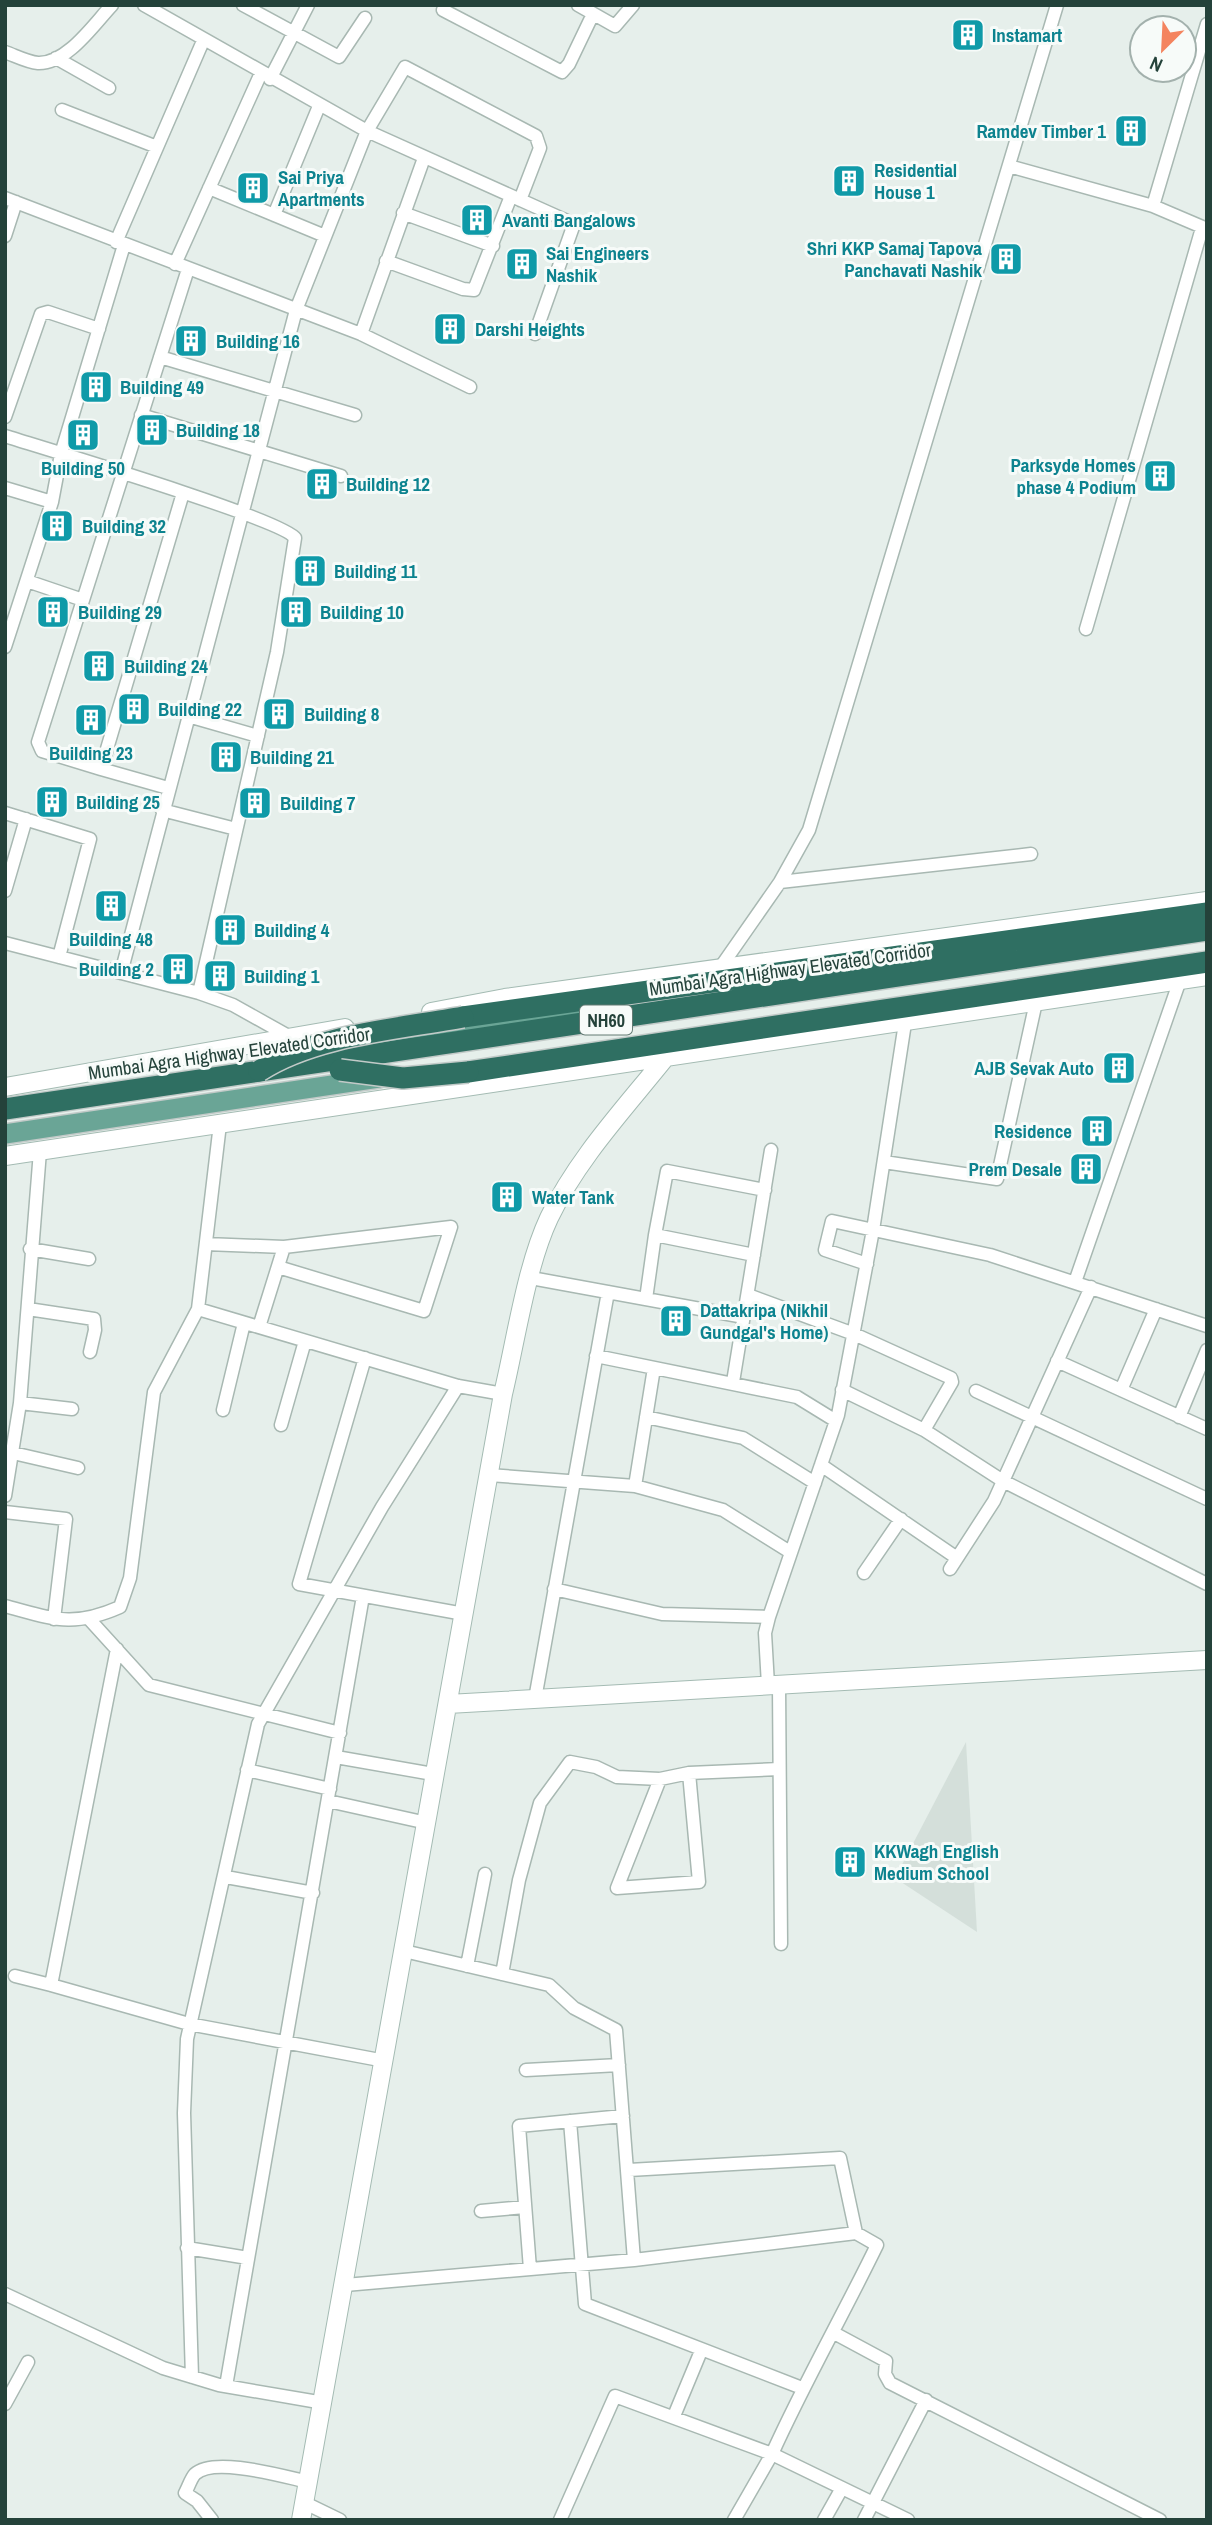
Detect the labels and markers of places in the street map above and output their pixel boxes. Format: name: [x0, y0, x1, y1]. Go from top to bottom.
building icon: Instamart: [949, 16, 987, 54]
place label: Instamart: [992, 22, 1062, 48]
building icon: Ramdev Timber 1: [1112, 112, 1150, 150]
place label: Ramdev Timber 1: [976, 118, 1106, 144]
place label: Residential House 1: [874, 157, 957, 205]
building icon: Residential House 1: [830, 162, 868, 200]
place label: Sai Priya Apartments: [278, 164, 365, 212]
building icon: Sai Priya Apartments: [234, 169, 272, 207]
building icon: Avanti Bangalows: [458, 201, 496, 239]
place label: Avanti Bangalows: [502, 207, 636, 233]
place label: Shri KKP Samaj Tapova Panchavati Nashik: [807, 235, 982, 283]
place label: Sai Engineers Nashik: [546, 240, 649, 288]
building icon: Shri KKP Samaj Tapova Panchavati Nashik: [987, 240, 1025, 278]
building icon: Sai Engineers Nashik: [503, 245, 541, 283]
building icon: Darshi Heights: [431, 310, 469, 348]
place label: Darshi Heights: [475, 316, 585, 342]
building icon: Building 16: [172, 322, 210, 360]
place label: Building 16: [216, 328, 300, 354]
building icon: Building 49: [77, 368, 115, 406]
place label: Building 49: [120, 374, 204, 400]
building icon: Building 18: [133, 411, 171, 449]
building icon: Building 50: [64, 416, 102, 454]
place label: Building 18: [176, 417, 260, 443]
place label: Parksyde Homes phase 4 Podium: [1010, 452, 1136, 500]
place label: Building 50: [41, 455, 125, 481]
building icon: Parksyde Homes phase 4 Podium: [1141, 457, 1179, 495]
building icon: Building 12: [303, 465, 341, 503]
place label: Building 12: [346, 471, 430, 497]
building icon: Building 32: [38, 507, 76, 545]
place label: Building 32: [82, 513, 166, 539]
building icon: Building 11: [291, 552, 329, 590]
place label: Building 11: [334, 558, 417, 584]
building icon: Building 29: [34, 593, 72, 631]
building icon: Building 10: [277, 593, 315, 631]
place label: Building 29: [78, 599, 162, 625]
place label: Building 10: [320, 599, 404, 625]
building icon: Building 24: [80, 647, 118, 685]
place label: Building 24: [124, 653, 208, 679]
building icon: Building 22: [115, 690, 153, 728]
building icon: Building 8: [260, 695, 298, 733]
place label: Building 22: [158, 696, 242, 722]
building icon: Building 23: [72, 701, 110, 739]
place label: Building 8: [304, 701, 380, 727]
building icon: Building 21: [207, 738, 245, 776]
place label: Building 23: [49, 740, 133, 766]
place label: Building 21: [250, 744, 334, 770]
building icon: Building 25: [33, 783, 71, 821]
building icon: Building 7: [236, 784, 274, 822]
place label: Building 25: [76, 789, 160, 815]
place label: Building 7: [280, 790, 356, 816]
building icon: Building 48: [92, 887, 130, 925]
building icon: Building 4: [211, 911, 249, 949]
place label: Building 4: [254, 917, 330, 943]
place label: Building 48: [69, 926, 153, 952]
building icon: Building 2: [159, 950, 197, 988]
place label: Building 2: [79, 956, 154, 982]
building icon: Building 1: [201, 957, 239, 995]
place label: Building 1: [244, 963, 320, 989]
building icon: AJB Sevak Auto: [1100, 1049, 1138, 1087]
place label: AJB Sevak Auto: [974, 1055, 1094, 1081]
building icon: Residence: [1078, 1112, 1116, 1150]
place label: Residence: [994, 1118, 1072, 1144]
building icon: Prem Desale: [1067, 1150, 1105, 1188]
place label: Prem Desale: [968, 1156, 1062, 1182]
building icon: Water Tank: [488, 1178, 526, 1216]
place label: Water Tank: [532, 1184, 615, 1210]
place label: Dattakripa (Nikhil Gundgal's Home): [700, 1297, 828, 1345]
building icon: Dattakripa (Nikhil Gundgal's Home): [657, 1302, 695, 1340]
place label: KKWagh English Medium School: [874, 1838, 999, 1886]
building icon: KKWagh English Medium School: [831, 1843, 869, 1881]

